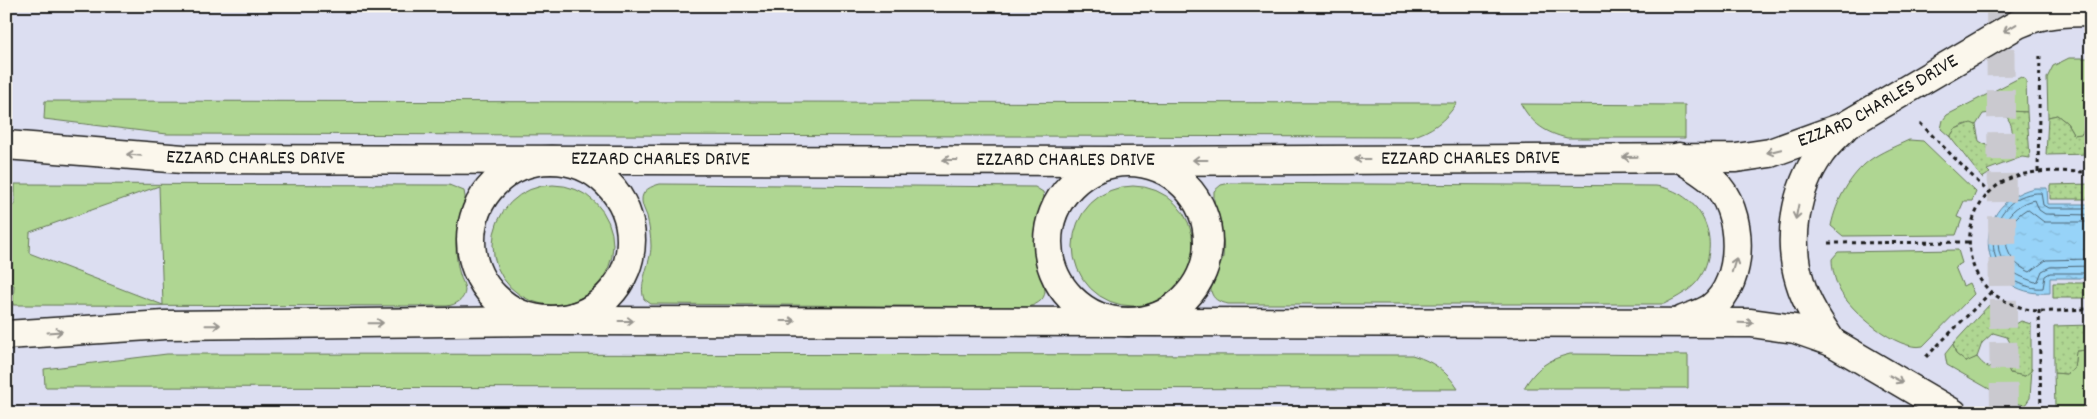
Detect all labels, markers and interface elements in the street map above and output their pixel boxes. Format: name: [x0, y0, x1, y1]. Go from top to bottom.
one-way arrow: [2004, 24, 2018, 34]
street label: EZZARD CHARLES DRIVE: [1794, 48, 1964, 156]
street label: EZZARD CHARLES DRIVE: [165, 144, 345, 173]
street label: EZZARD CHARLES DRIVE: [1381, 145, 1560, 174]
street label: EZZARD CHARLES DRIVE: [571, 146, 750, 174]
street label: EZZARD CHARLES DRIVE: [976, 147, 1155, 175]
one-way arrow: [1766, 147, 1782, 156]
one-way arrow: [126, 151, 142, 160]
one-way arrow: [1622, 152, 1638, 162]
one-way arrow: [1355, 154, 1371, 164]
one-way arrow: [942, 155, 958, 165]
one-way arrow: [1192, 155, 1208, 165]
one-way arrow: [1792, 204, 1802, 220]
one-way arrow: [1729, 258, 1739, 274]
one-way arrow: [618, 316, 634, 326]
one-way arrow: [780, 316, 796, 326]
one-way arrow: [368, 318, 384, 328]
one-way arrow: [1737, 319, 1753, 328]
one-way arrow: [205, 320, 221, 330]
one-way arrow: [47, 328, 63, 337]
one-way arrow: [1888, 375, 1902, 385]

